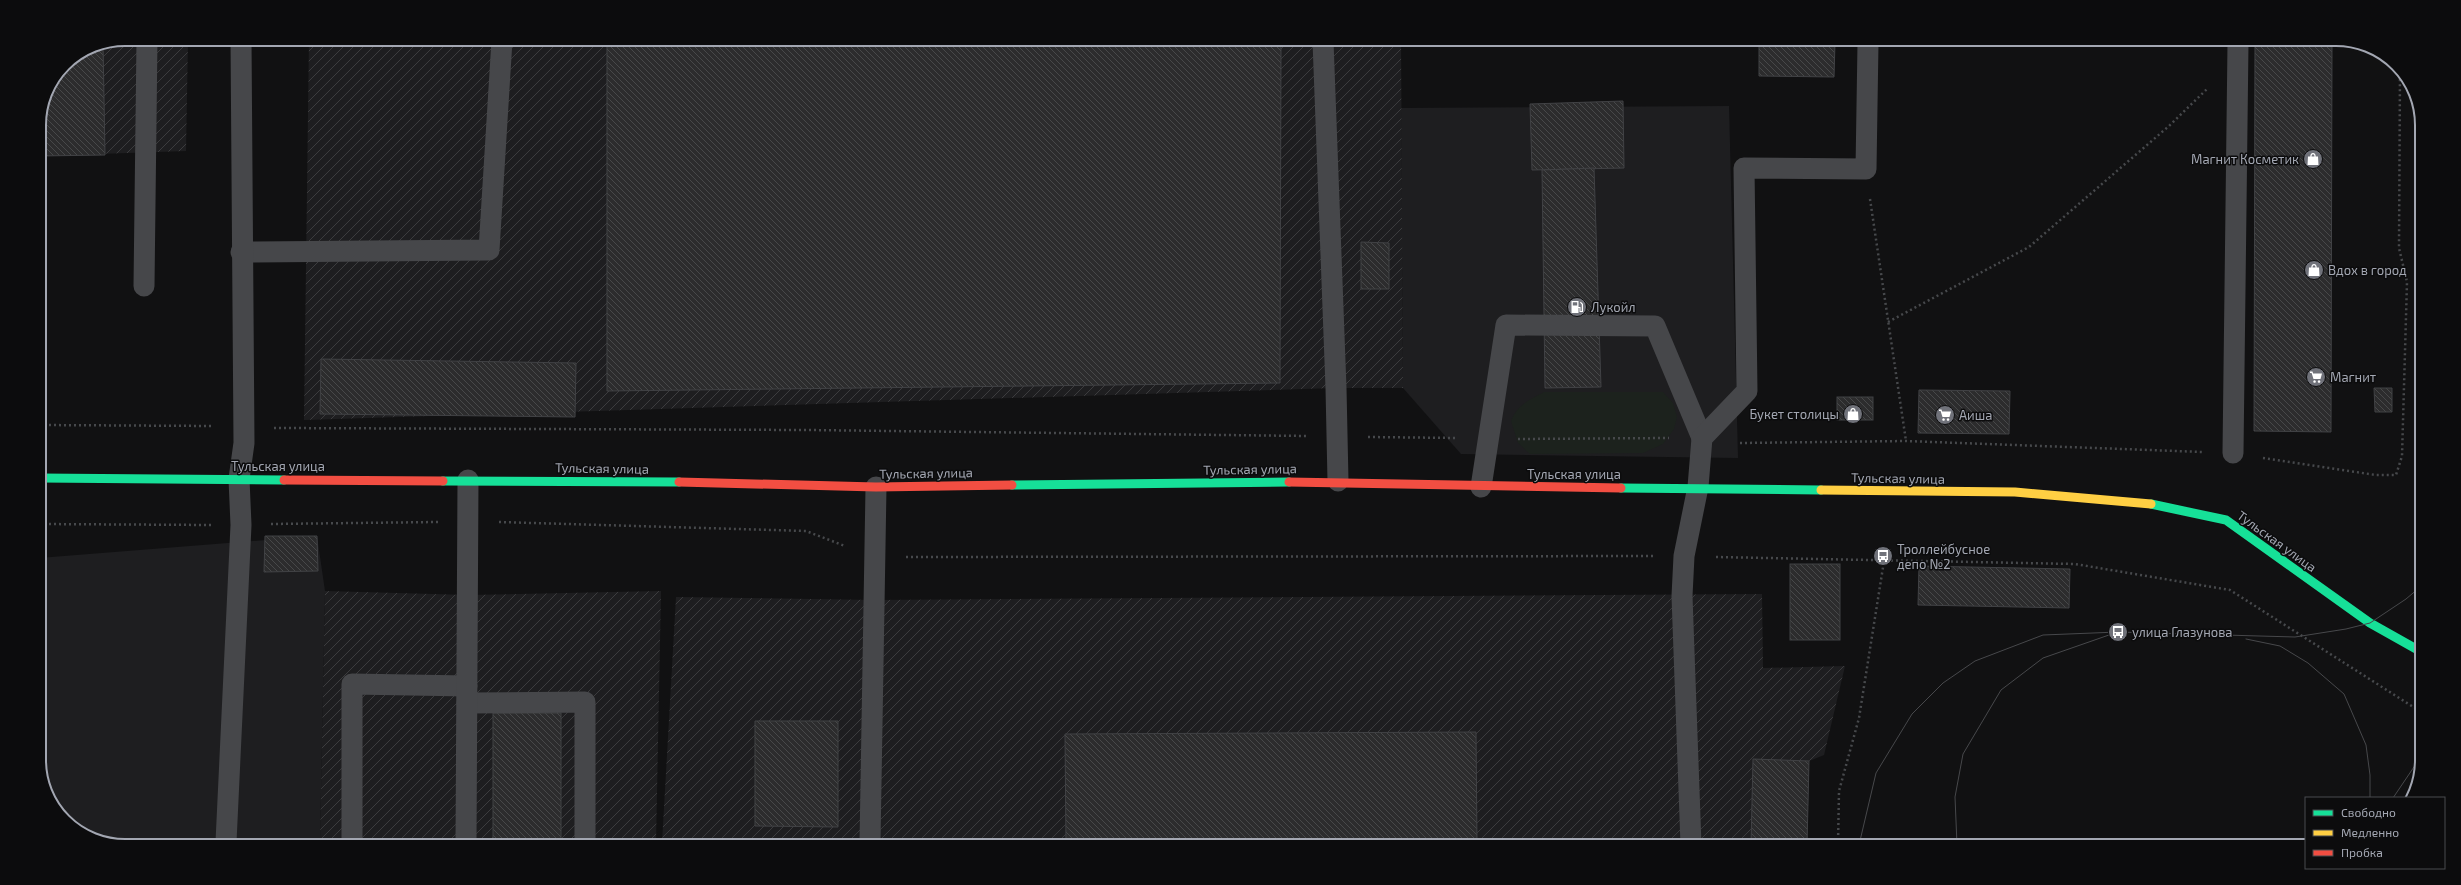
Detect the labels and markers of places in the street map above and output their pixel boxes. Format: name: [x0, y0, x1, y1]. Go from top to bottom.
shop icon: Магнит Косметик: [2302, 148, 2324, 170]
place label: Магнит Косметик: [2191, 151, 2299, 167]
shop icon: Вдох в город: [2303, 259, 2325, 281]
place label: Вдох в город: [2328, 262, 2407, 278]
fuel station icon: Лукойл: [1566, 296, 1588, 318]
place label: Лукойл: [1591, 299, 1636, 315]
supermarket icon: Магнит: [2305, 366, 2327, 388]
place label: Магнит: [2330, 369, 2377, 385]
shop icon: Букет столицы: [1842, 403, 1864, 425]
supermarket icon: Аиша: [1934, 404, 1956, 426]
place label: Букет столицы: [1749, 406, 1839, 422]
place label: Аиша: [1959, 407, 1992, 423]
place label: Троллейбусное депо №2: [1897, 541, 1990, 572]
bus stop icon: Троллейбусное депо №2: [1872, 545, 1894, 567]
bus stop icon: улица Глазунова: [2107, 621, 2129, 643]
place label: улица Глазунова: [2132, 624, 2233, 640]

